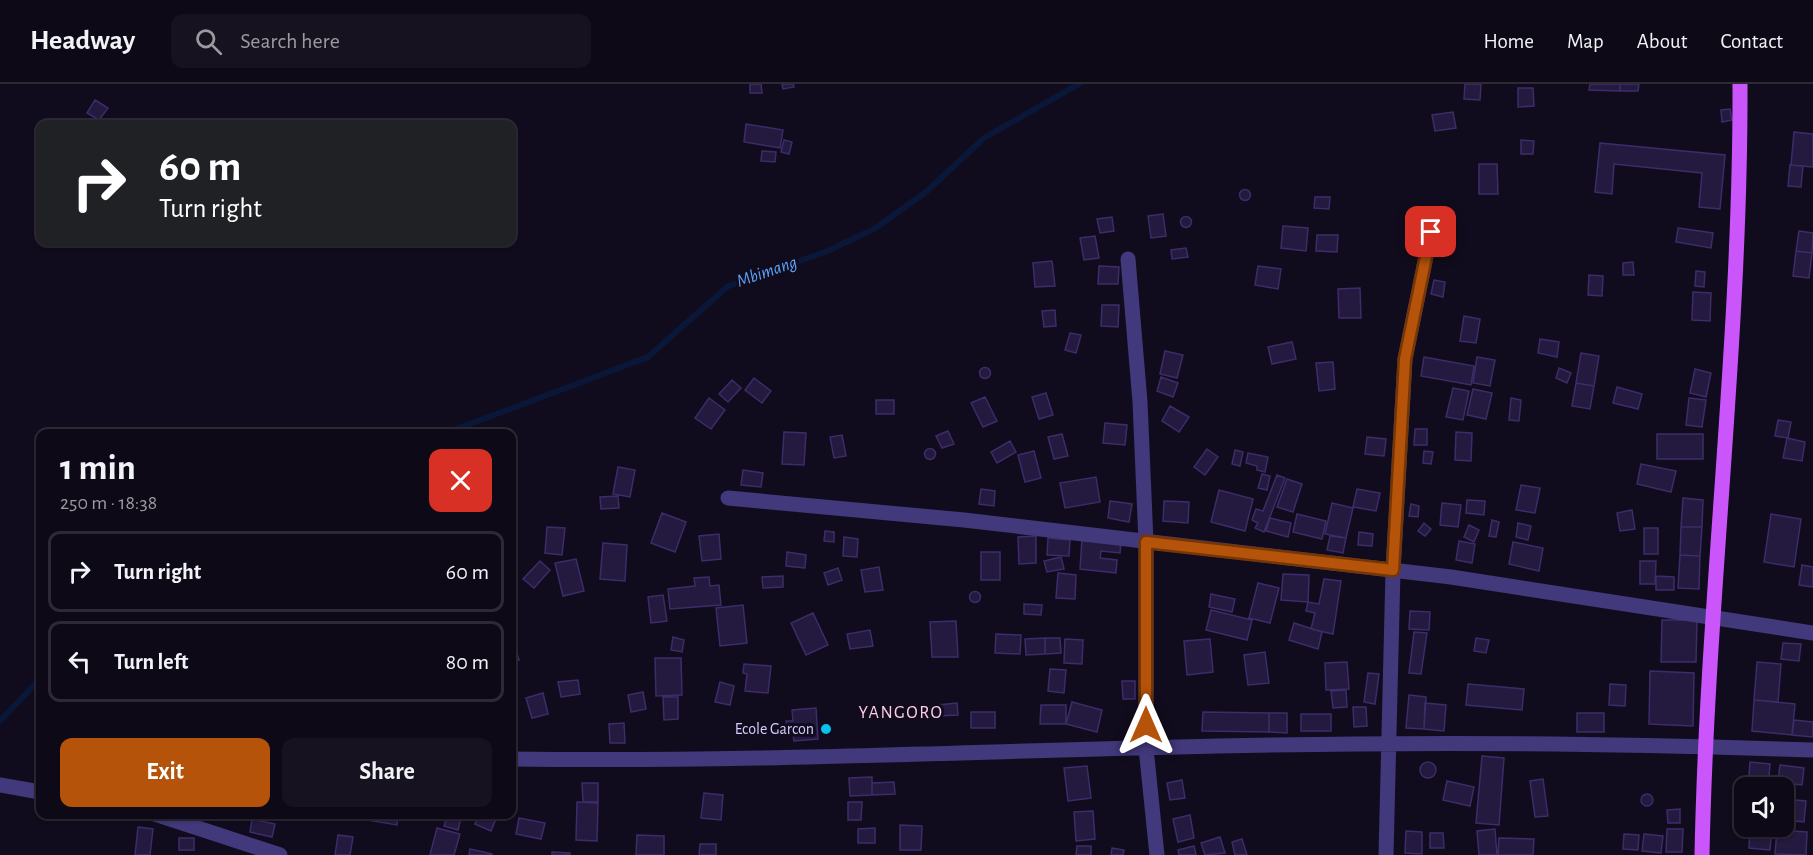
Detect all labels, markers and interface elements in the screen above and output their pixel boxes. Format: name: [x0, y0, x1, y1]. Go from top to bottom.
search box: [171, 14, 591, 68]
icon: search: [192, 25, 225, 58]
text: Headway: [30, 27, 135, 55]
text: Search here: [240, 30, 340, 52]
text: Home: [1483, 31, 1534, 52]
text: Map: [1567, 31, 1604, 52]
text: About: [1637, 31, 1687, 52]
text: Contact: [1720, 31, 1783, 52]
icon: right: [60, 144, 138, 222]
text: 60 m: [159, 146, 241, 188]
text: Turn right: [159, 195, 262, 222]
pin: [1405, 206, 1456, 257]
icon: arrive: [1414, 215, 1447, 248]
water label: Mbimang: [734, 253, 800, 291]
button: close: [429, 449, 492, 512]
text: 1 min: [60, 450, 136, 486]
text: 250 m · 18:38: [60, 493, 157, 513]
icon: right: [63, 555, 96, 588]
text: Turn right: [114, 561, 201, 583]
text: 60 m: [446, 561, 489, 583]
icon: left: [63, 645, 96, 678]
text: Turn left: [114, 651, 188, 673]
text: 80 m: [446, 651, 489, 673]
position arrow: [1114, 693, 1178, 757]
district label: YANGORO: [858, 704, 944, 722]
place label: Ecole Garcon: [735, 721, 814, 737]
marker: Ecole Garcon: [819, 722, 833, 736]
button: Exit: [60, 738, 270, 807]
button: Share: [282, 738, 492, 807]
map controls: [1734, 777, 1794, 837]
button: sound: [1734, 777, 1794, 837]

